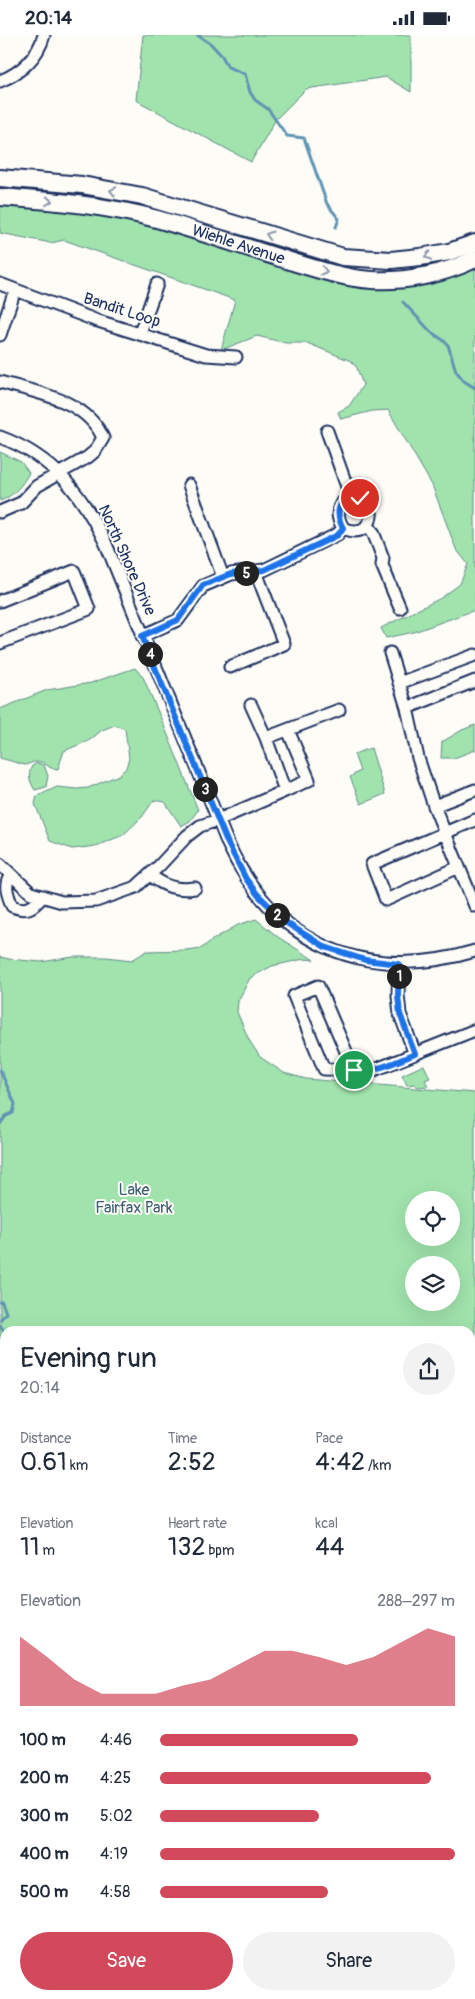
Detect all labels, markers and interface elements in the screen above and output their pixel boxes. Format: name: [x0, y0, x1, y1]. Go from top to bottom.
text: 20:14: [25, 6, 72, 30]
one-way arrow: [109, 186, 117, 196]
one-way arrow: [45, 195, 53, 206]
street label: Wiehle Avenue: [190, 220, 287, 269]
one-way arrow: [265, 231, 274, 241]
one-way arrow: [424, 250, 432, 261]
one-way arrow: [320, 265, 329, 276]
street label: Bandit Loop: [81, 288, 163, 332]
pin: [339, 477, 381, 519]
icon: check: [346, 484, 374, 512]
street label: North Shore Drive: [94, 502, 160, 618]
pin: 5: [234, 561, 258, 585]
text: 5: [243, 565, 250, 582]
pin: 4: [138, 641, 162, 667]
text: 4: [146, 646, 155, 663]
pin: 3: [192, 777, 218, 801]
text: 3: [202, 781, 209, 798]
pin: 2: [264, 903, 290, 927]
text: 2: [274, 907, 281, 924]
pin: 1: [386, 963, 412, 989]
text: 1: [397, 968, 402, 985]
pin: [333, 1049, 375, 1091]
icon: arrive: [340, 1056, 368, 1084]
park label: Lake Fairfax Park: [95, 1180, 173, 1218]
map controls: [405, 1191, 460, 1311]
button: locate: [405, 1191, 460, 1246]
button: layers: [405, 1256, 460, 1311]
text: Evening run: [20, 1341, 157, 1376]
button: share: [403, 1343, 455, 1395]
text: 20:14: [20, 1378, 60, 1398]
text: Distance: [20, 1430, 71, 1447]
text: Time: [168, 1430, 197, 1447]
text: Pace: [315, 1430, 343, 1447]
text: 0.61: [20, 1447, 67, 1478]
text: 2:52: [168, 1447, 216, 1478]
text: 4:42: [315, 1447, 365, 1478]
text: km: [67, 1457, 88, 1474]
text: /km: [365, 1457, 391, 1474]
text: Elevation: [20, 1515, 73, 1532]
text: Heart rate: [168, 1515, 227, 1532]
text: kcal: [315, 1515, 338, 1532]
text: 11: [20, 1532, 40, 1563]
text: 132: [168, 1532, 205, 1563]
text: 44: [315, 1532, 344, 1563]
text: m: [40, 1542, 55, 1559]
text: bpm: [205, 1542, 234, 1559]
text: Elevation: [20, 1591, 81, 1611]
text: 288–297 m: [377, 1591, 455, 1611]
text: 100 m: [20, 1730, 66, 1750]
text: 4:46: [100, 1730, 132, 1750]
text: 200 m: [20, 1768, 68, 1788]
text: 4:25: [100, 1768, 131, 1788]
text: 300 m: [20, 1806, 68, 1826]
text: 5:02: [100, 1806, 133, 1826]
text: 400 m: [20, 1844, 69, 1864]
text: 4:19: [100, 1844, 128, 1864]
text: 500 m: [20, 1882, 68, 1902]
text: 4:58: [100, 1882, 130, 1902]
button: Save: [20, 1932, 233, 1990]
button: Share: [243, 1932, 455, 1990]

